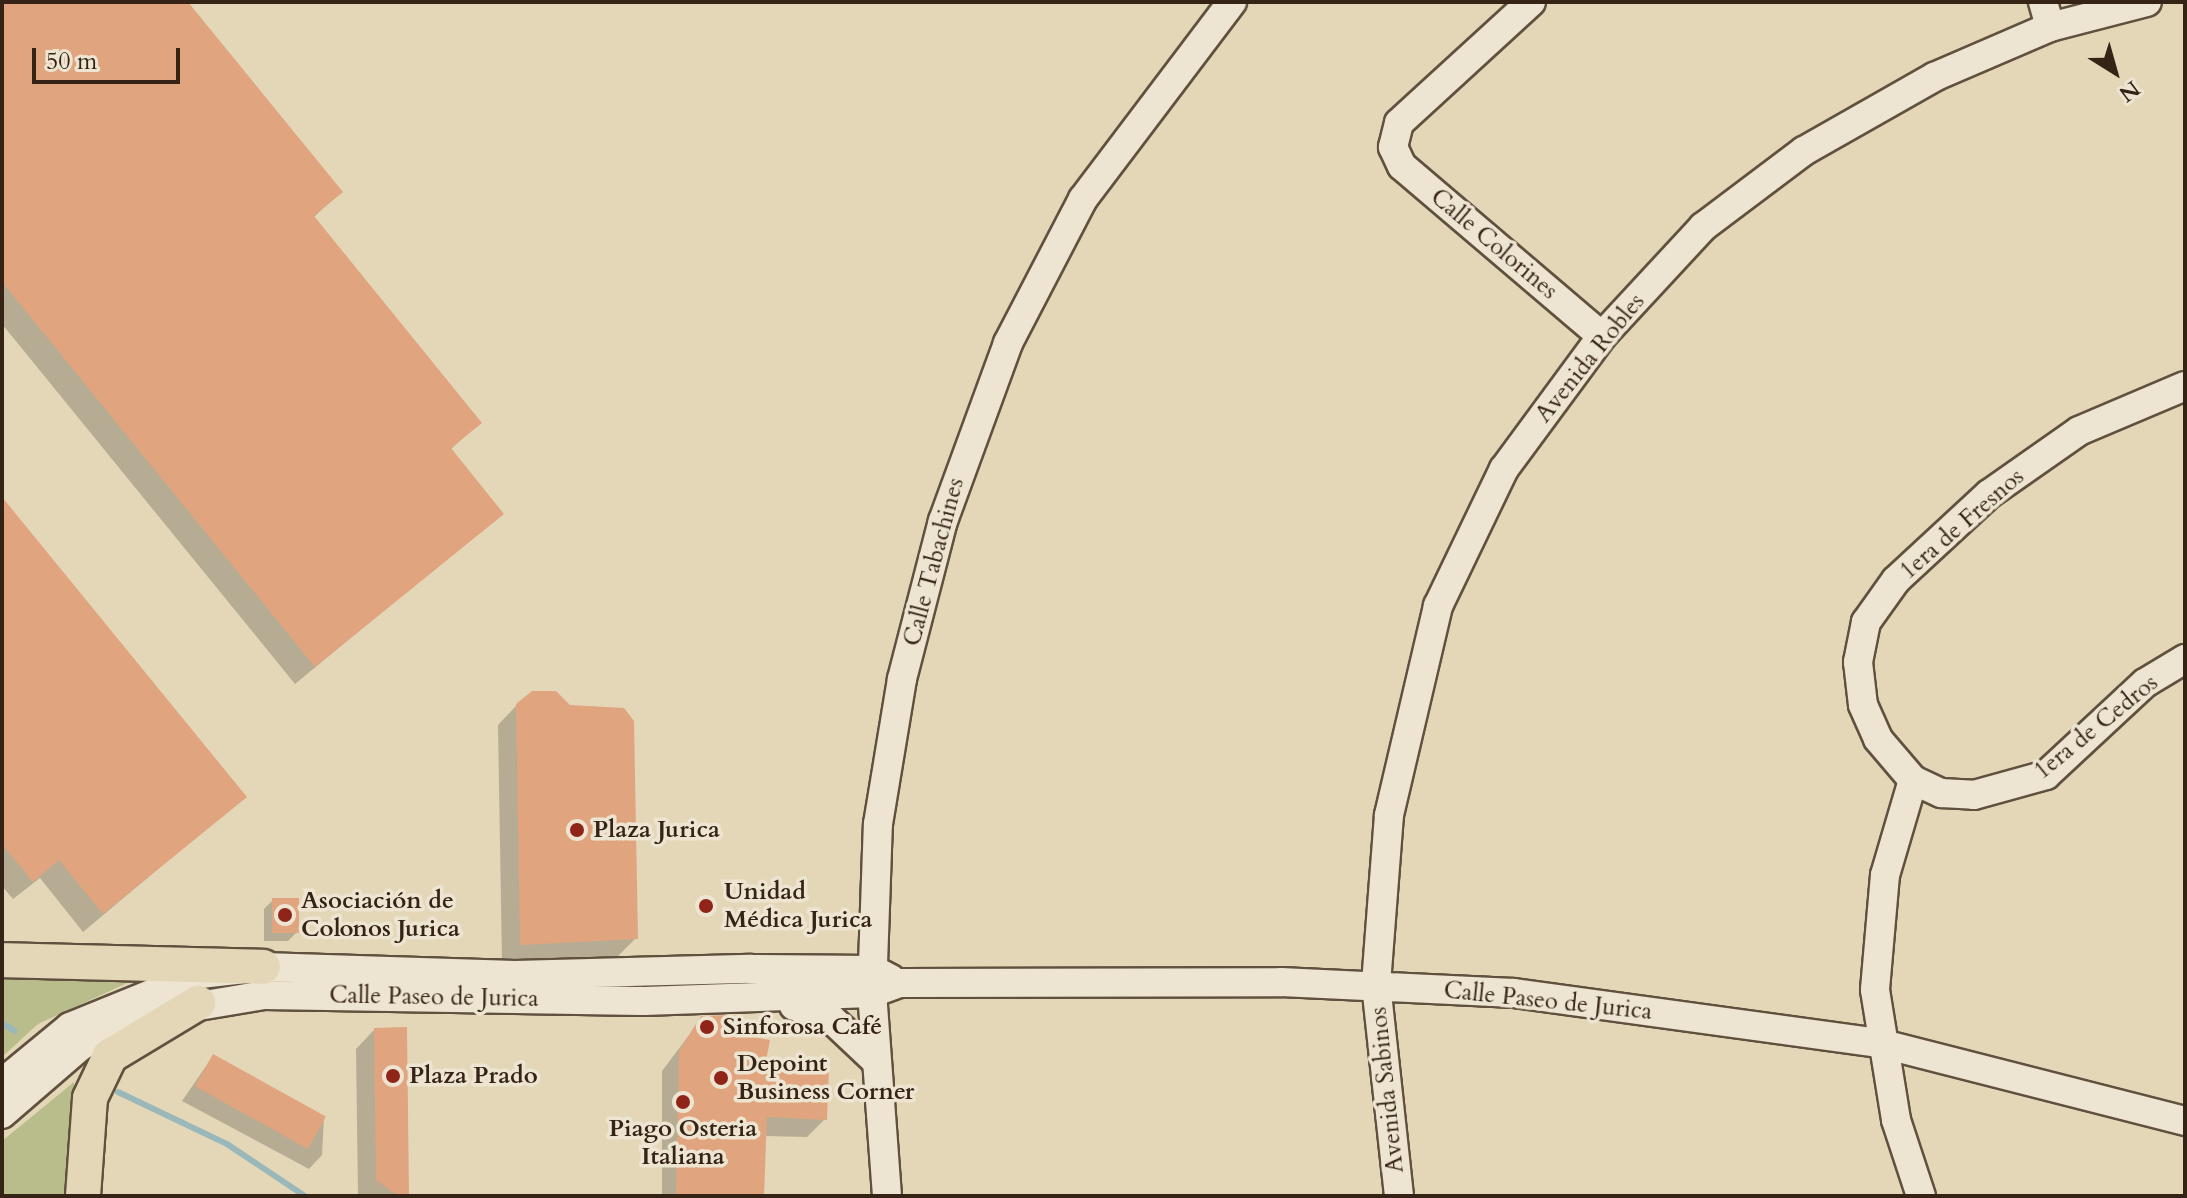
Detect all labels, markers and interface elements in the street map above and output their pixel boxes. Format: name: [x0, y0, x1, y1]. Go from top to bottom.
scale bar: [36, 32, 184, 82]
north arrow: [2075, 32, 2155, 112]
text: 50 m: [46, 45, 97, 78]
text: N: [2113, 73, 2146, 109]
street label: Calle Colorines: [1425, 183, 1563, 305]
street label: Avenida Robles: [1529, 288, 1651, 428]
street label: 1era de Fresnos: [1894, 462, 2030, 586]
street label: Calle Tabachines: [898, 475, 970, 649]
street label: 1era de Cedros: [2028, 668, 2164, 786]
place label: Plaza Jurica: [593, 816, 720, 844]
marker: Plaza Jurica: [568, 821, 586, 839]
place label: Unidad Médica Jurica: [724, 878, 872, 934]
place label: Asociación de Colonos Jurica: [301, 887, 460, 943]
marker: Unidad Médica Jurica: [695, 895, 717, 917]
marker: Asociación de Colonos Jurica: [276, 906, 294, 924]
street label: Calle Paseo de Jurica: [1442, 976, 1654, 1026]
street label: Calle Paseo de Jurica: [329, 981, 539, 1013]
street label: Avenida Sabinos: [1364, 1006, 1410, 1174]
place label: Sinforosa Café: [723, 1013, 882, 1041]
marker: Sinforosa Café: [698, 1018, 716, 1036]
place label: Depoint Business Corner: [737, 1050, 914, 1106]
place label: Plaza Prado: [409, 1062, 538, 1090]
marker: Plaza Prado: [384, 1067, 402, 1085]
marker: Depoint Business Corner: [712, 1069, 730, 1087]
marker: Piago Osteria Italiana: [674, 1093, 692, 1111]
place label: Piago Osteria Italiana: [609, 1115, 757, 1171]

